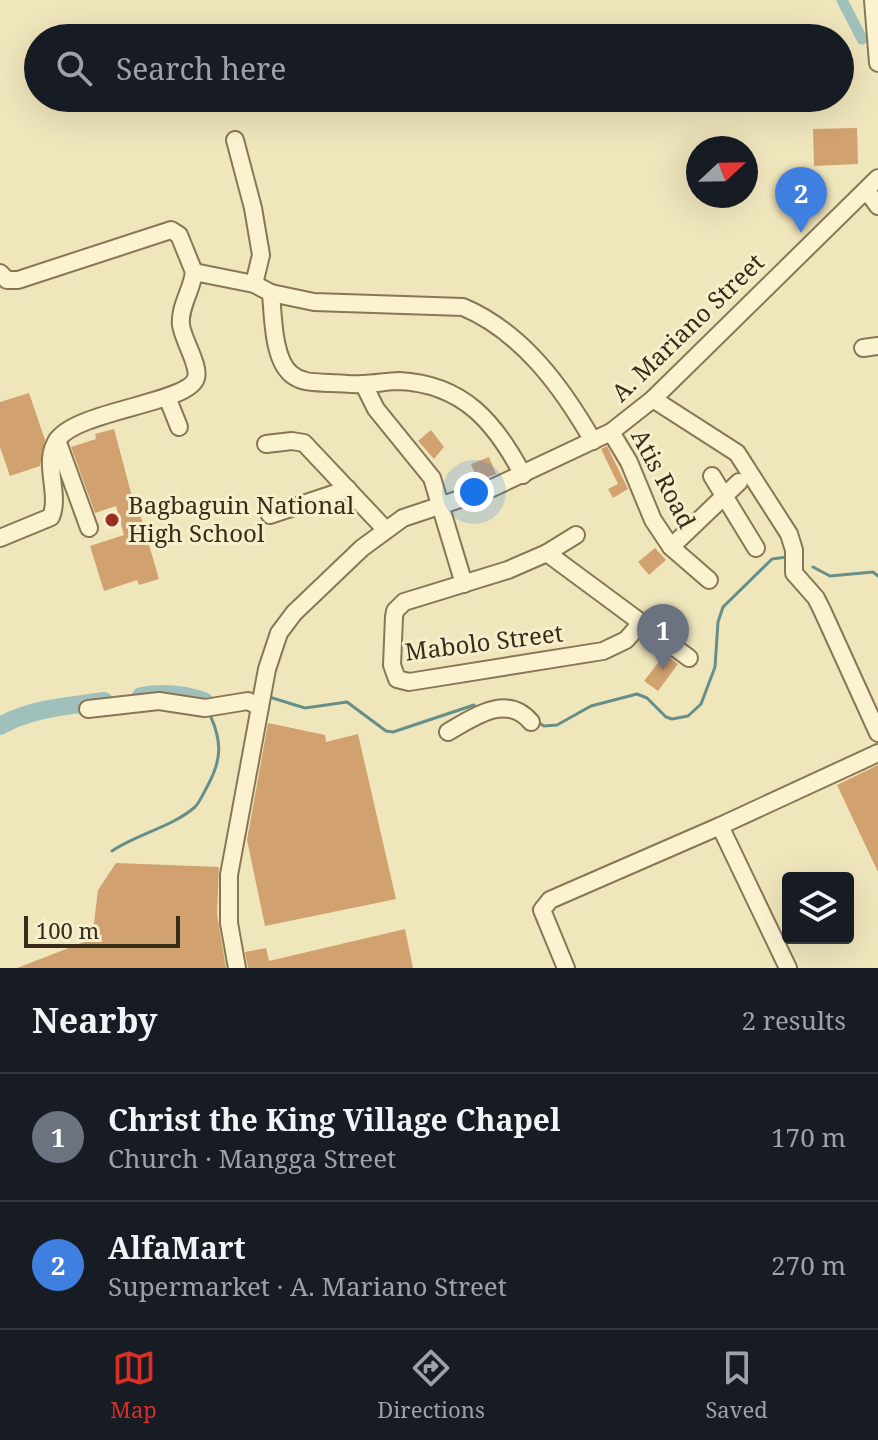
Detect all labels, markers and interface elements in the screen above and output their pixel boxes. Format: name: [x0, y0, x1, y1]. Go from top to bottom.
search box: [24, 24, 854, 112]
icon: search: [52, 46, 96, 90]
text: Search here: [116, 48, 286, 89]
north arrow: [686, 136, 758, 208]
pin: 2: [775, 167, 827, 233]
street label: A. Mariano Street: [603, 246, 770, 408]
street label: Atis Road: [624, 423, 704, 534]
your location: [454, 472, 494, 512]
place label: Bagbaguin National High School: [128, 488, 355, 549]
marker: Bagbaguin National High School: [103, 511, 121, 529]
pin: 1: [637, 604, 689, 670]
street label: Mabolo Street: [403, 615, 565, 668]
map controls: [782, 872, 854, 944]
button: layers: [782, 872, 854, 944]
scale bar: [24, 912, 180, 948]
text: 100 m: [36, 915, 99, 945]
text: Nearby: [32, 997, 158, 1043]
text: 2 results: [741, 1002, 846, 1038]
text: Christ the King Village Chapel: [108, 1099, 561, 1140]
text: 1: [51, 1119, 65, 1155]
text: 170 m: [771, 1119, 846, 1155]
text: Church · Mangga Street: [108, 1140, 396, 1176]
text: AlfaMart: [108, 1227, 246, 1268]
text: 2: [51, 1247, 65, 1283]
text: 270 m: [771, 1247, 846, 1283]
text: Supermarket · A. Mariano Street: [108, 1268, 507, 1304]
tab: Map: [110, 1346, 157, 1424]
tab: Directions: [377, 1346, 485, 1424]
tab: Saved: [705, 1346, 768, 1424]

